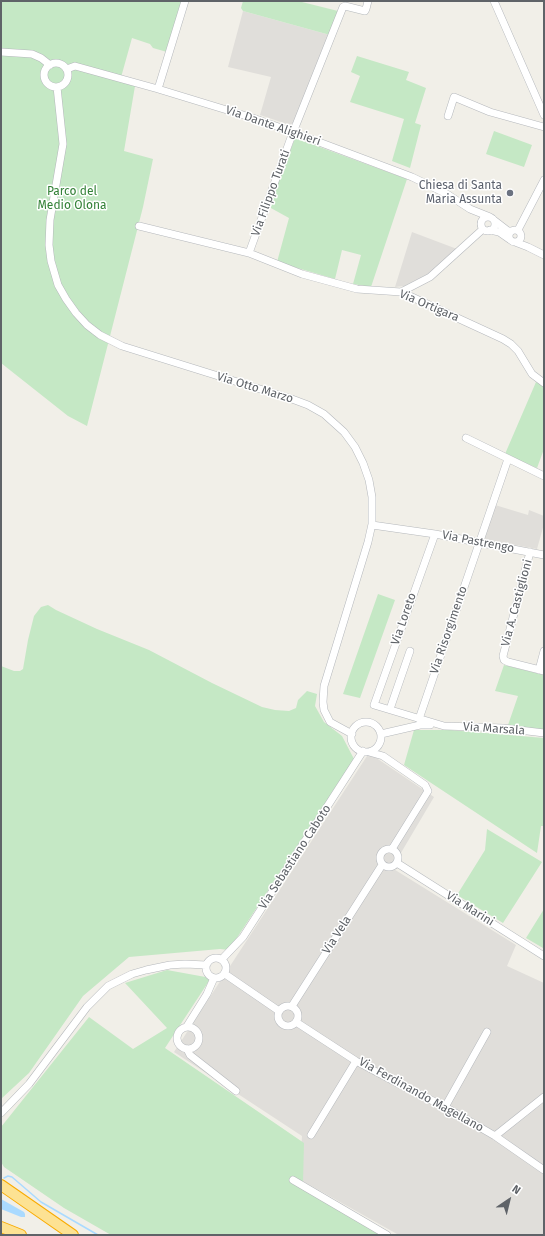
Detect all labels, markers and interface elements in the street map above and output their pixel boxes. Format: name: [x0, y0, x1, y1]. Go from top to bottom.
street label: Via Dante Alighieri: [223, 103, 323, 149]
street label: Via Filippo Turati: [249, 148, 293, 238]
place label: Chiesa di Santa Maria Assunta: [419, 179, 502, 207]
park label: Parco del Medio Olona: [38, 185, 106, 213]
marker: Chiesa di Santa Maria Assunta: [505, 188, 515, 198]
street label: Via Ortigara: [397, 287, 461, 325]
street label: Via Otto Marzo: [215, 370, 295, 406]
street label: Via Pastrengo: [441, 528, 515, 556]
street label: Via A. Castiglioni: [498, 558, 536, 648]
street label: Via Risorgimento: [427, 584, 471, 676]
street label: Via Loreto: [388, 591, 420, 647]
street label: Via Marsala: [463, 720, 525, 738]
street label: Via Sebastiano Caboto: [256, 802, 334, 912]
street label: Via Marini: [443, 889, 497, 929]
street label: Via Vela: [319, 913, 355, 957]
street label: Via Ferdinando Magellano: [356, 1055, 486, 1135]
north arrow: [489, 1180, 529, 1220]
text: N: [509, 1182, 523, 1197]

